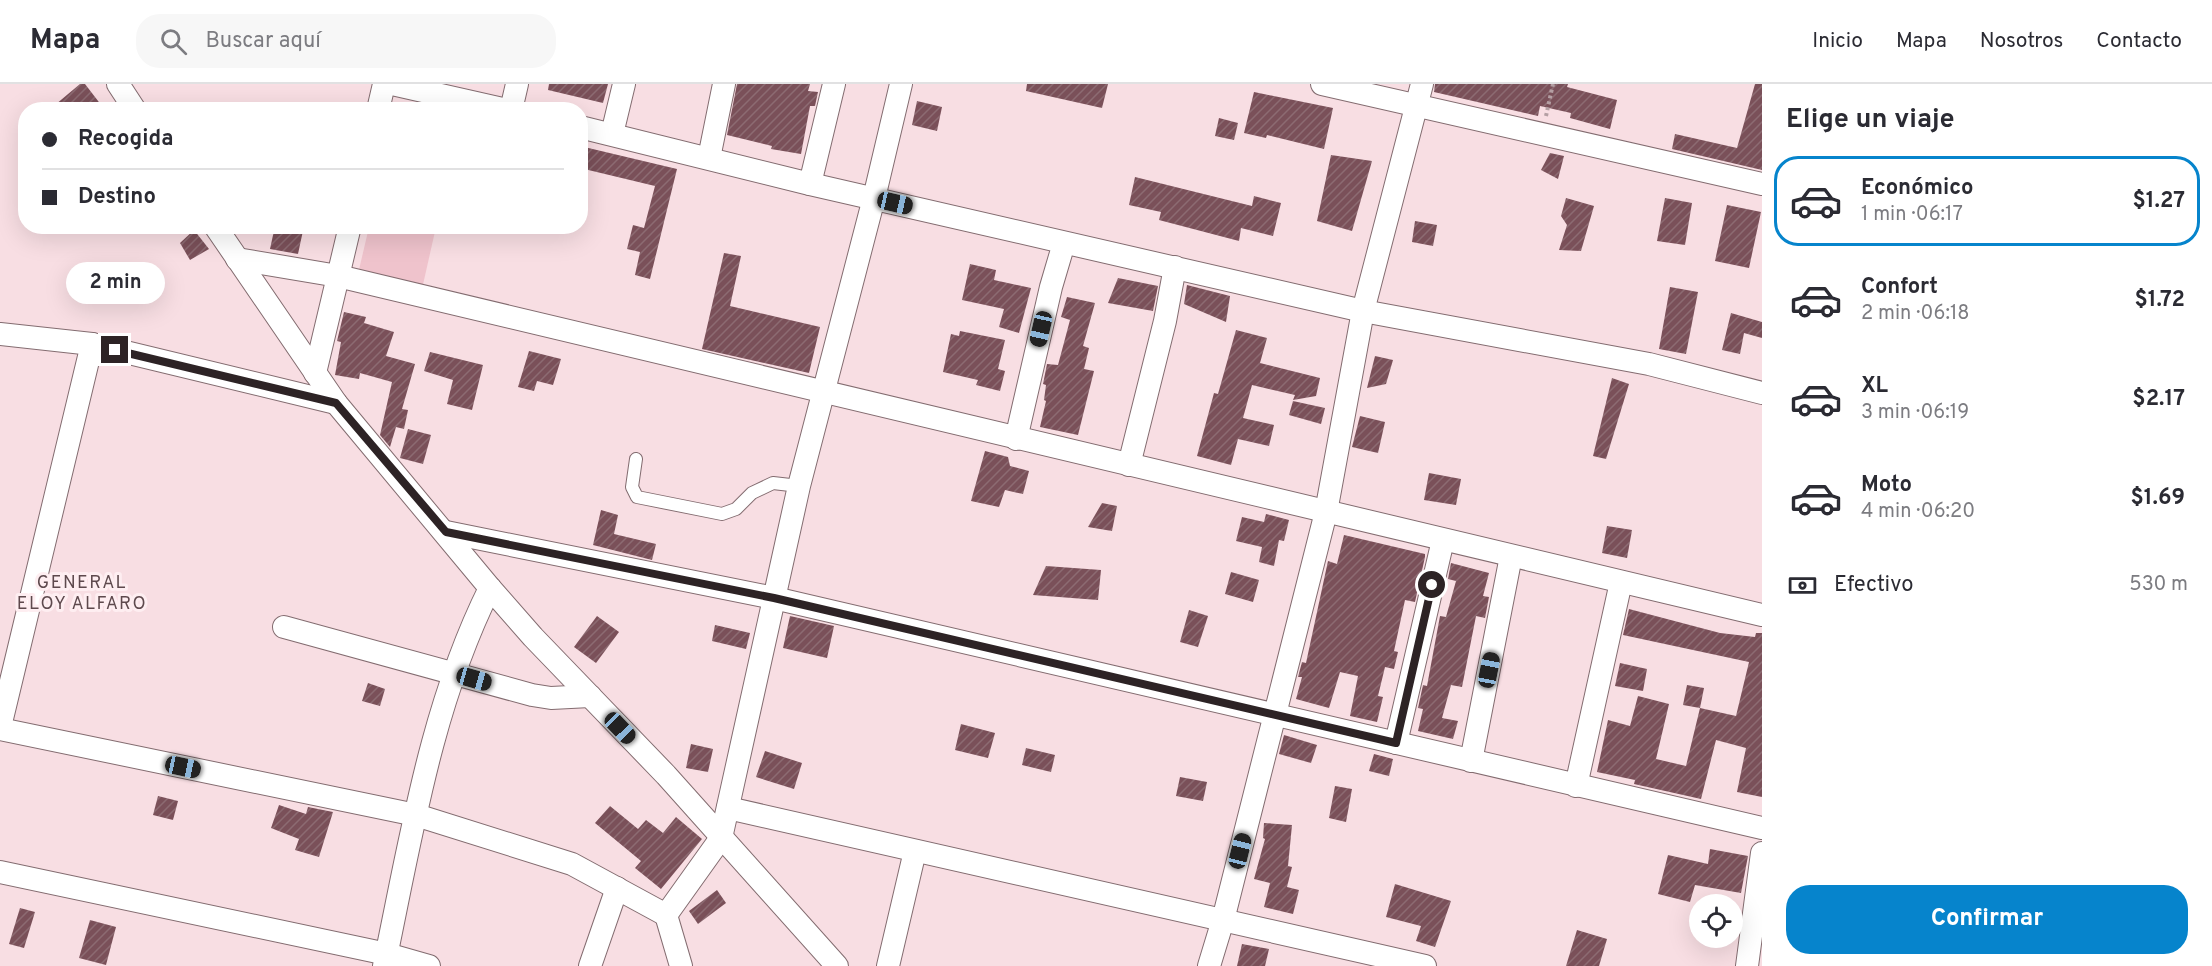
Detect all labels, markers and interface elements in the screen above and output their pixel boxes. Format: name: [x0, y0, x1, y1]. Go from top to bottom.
search box: [136, 14, 556, 68]
text: Mapa: [30, 23, 100, 59]
icon: search: [157, 25, 190, 58]
text: Buscar aquí: [205, 28, 321, 55]
text: Inicio: [1812, 28, 1863, 55]
text: Mapa: [1896, 28, 1947, 55]
text: Nosotros: [1980, 28, 2063, 55]
text: Contacto: [2096, 28, 2182, 55]
text: Elige un viaje: [1786, 103, 1955, 137]
text: Recogida: [78, 126, 173, 153]
icon: car: [1789, 174, 1843, 228]
text: Económico: [1861, 175, 1974, 202]
text: Destino: [78, 184, 156, 211]
text: $1.27: [2132, 188, 2185, 215]
car: [875, 190, 915, 216]
text: 1 min · 06:17: [1861, 202, 1963, 228]
callout: 2 min: [66, 263, 164, 305]
text: 2 min: [89, 270, 142, 296]
icon: car: [1789, 273, 1843, 327]
text: Confort: [1861, 274, 1938, 301]
text: $1.72: [2134, 287, 2185, 314]
text: 2 min · 06:18: [1861, 301, 1970, 327]
car: [1028, 309, 1054, 349]
route end: [101, 336, 128, 363]
icon: car: [1789, 372, 1843, 426]
text: XL: [1861, 373, 1888, 400]
text: $2.17: [2132, 386, 2185, 413]
text: 3 min · 06:19: [1861, 400, 1969, 426]
icon: car: [1789, 471, 1843, 525]
text: Moto: [1861, 472, 1912, 499]
text: $1.69: [2130, 485, 2185, 512]
text: 4 min · 06:20: [1861, 499, 1975, 525]
icon: cash: [1786, 569, 1819, 602]
route start: [1418, 571, 1445, 598]
district label: GENERAL ELOY ALFARO: [17, 572, 147, 616]
text: Efectivo: [1834, 572, 1914, 599]
text: 530 m: [2129, 572, 2188, 598]
car: [1477, 651, 1501, 689]
car: [454, 665, 494, 693]
car: [601, 709, 639, 747]
car: [164, 754, 202, 780]
car: [1227, 831, 1253, 871]
button: Confirmar: [1786, 885, 2188, 954]
map controls: [1689, 894, 1743, 948]
button: locate: [1689, 894, 1743, 948]

